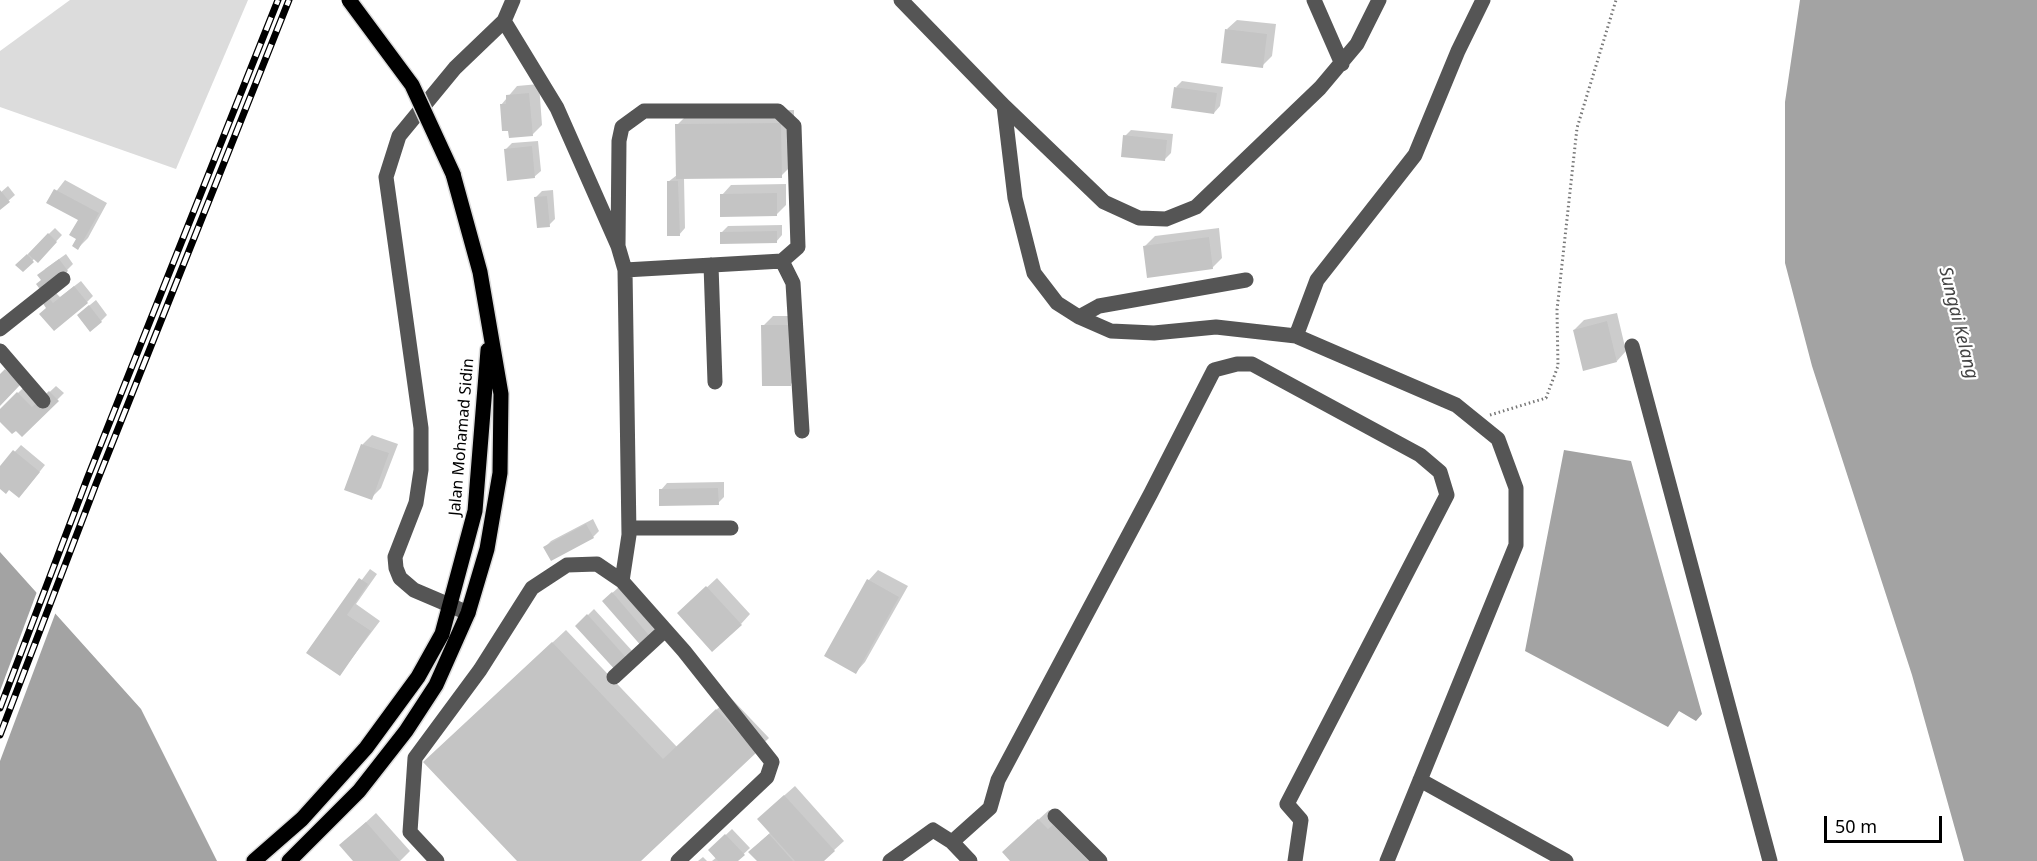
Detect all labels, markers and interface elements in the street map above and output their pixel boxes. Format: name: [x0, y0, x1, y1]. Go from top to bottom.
water label: Sungai Kelang: [1934, 265, 1982, 381]
street label: Jalan Mohamad Sidin: [446, 357, 478, 517]
scale bar: [1827, 804, 1946, 842]
text: 50 m: [1835, 814, 1877, 838]

